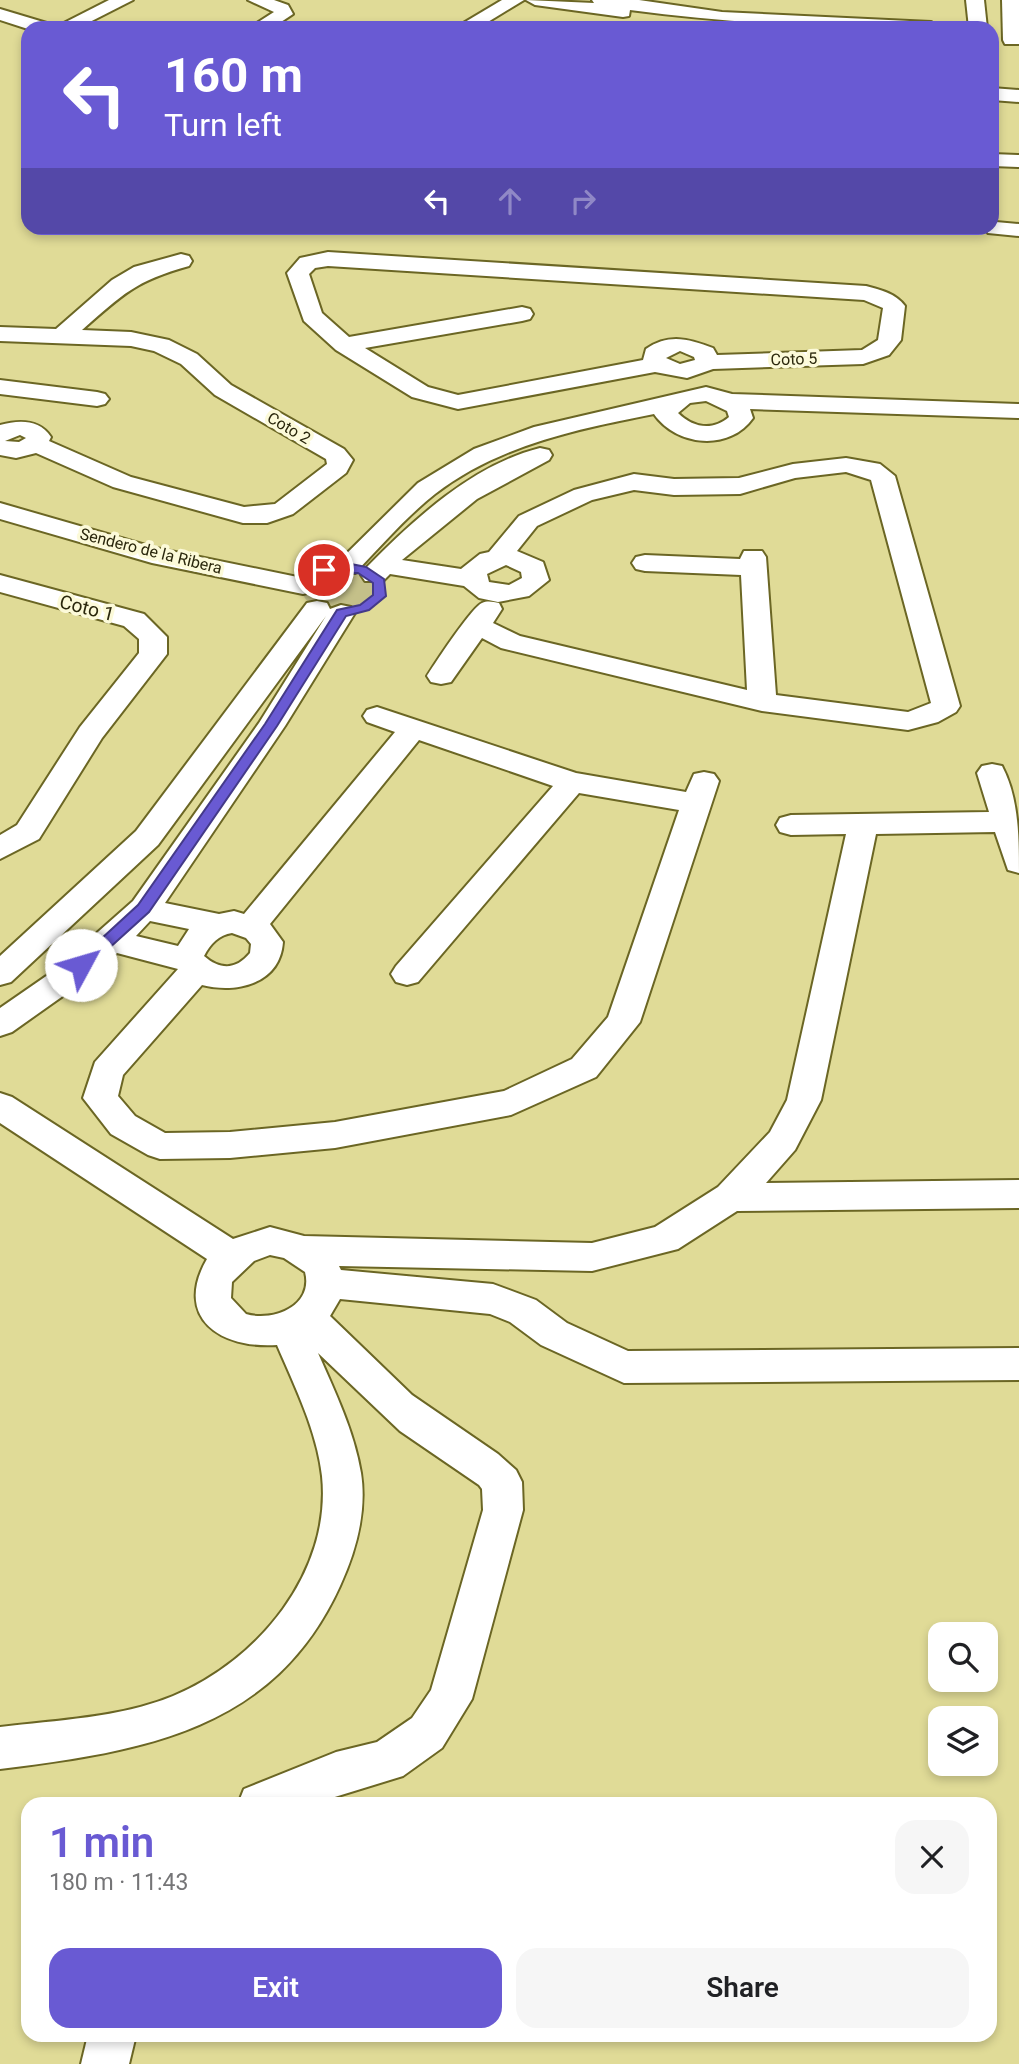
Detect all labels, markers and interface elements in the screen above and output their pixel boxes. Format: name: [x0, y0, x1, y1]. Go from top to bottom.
text: 160 m: [164, 47, 303, 104]
icon: left: [49, 49, 140, 140]
text: Turn left: [164, 106, 282, 144]
icon: left: [418, 182, 456, 220]
icon: ahead: [491, 182, 529, 220]
icon: right: [564, 182, 602, 220]
street label: Coto 5: [770, 349, 818, 369]
street label: Coto 2: [264, 408, 314, 448]
street label: Sendero de la Ribera: [78, 524, 224, 578]
pin: [294, 540, 354, 600]
icon: arrive: [305, 551, 343, 589]
street label: Coto 1: [57, 590, 117, 626]
position arrow: [44, 928, 118, 1002]
map controls: [928, 1622, 998, 1776]
button: search: [928, 1622, 998, 1692]
button: layers: [928, 1706, 998, 1776]
text: 1 min: [49, 1818, 154, 1867]
button: close: [895, 1820, 969, 1894]
text: 180 m · 11:43: [49, 1869, 188, 1896]
button: Exit: [49, 1948, 502, 2028]
button: Share: [516, 1948, 969, 2028]

